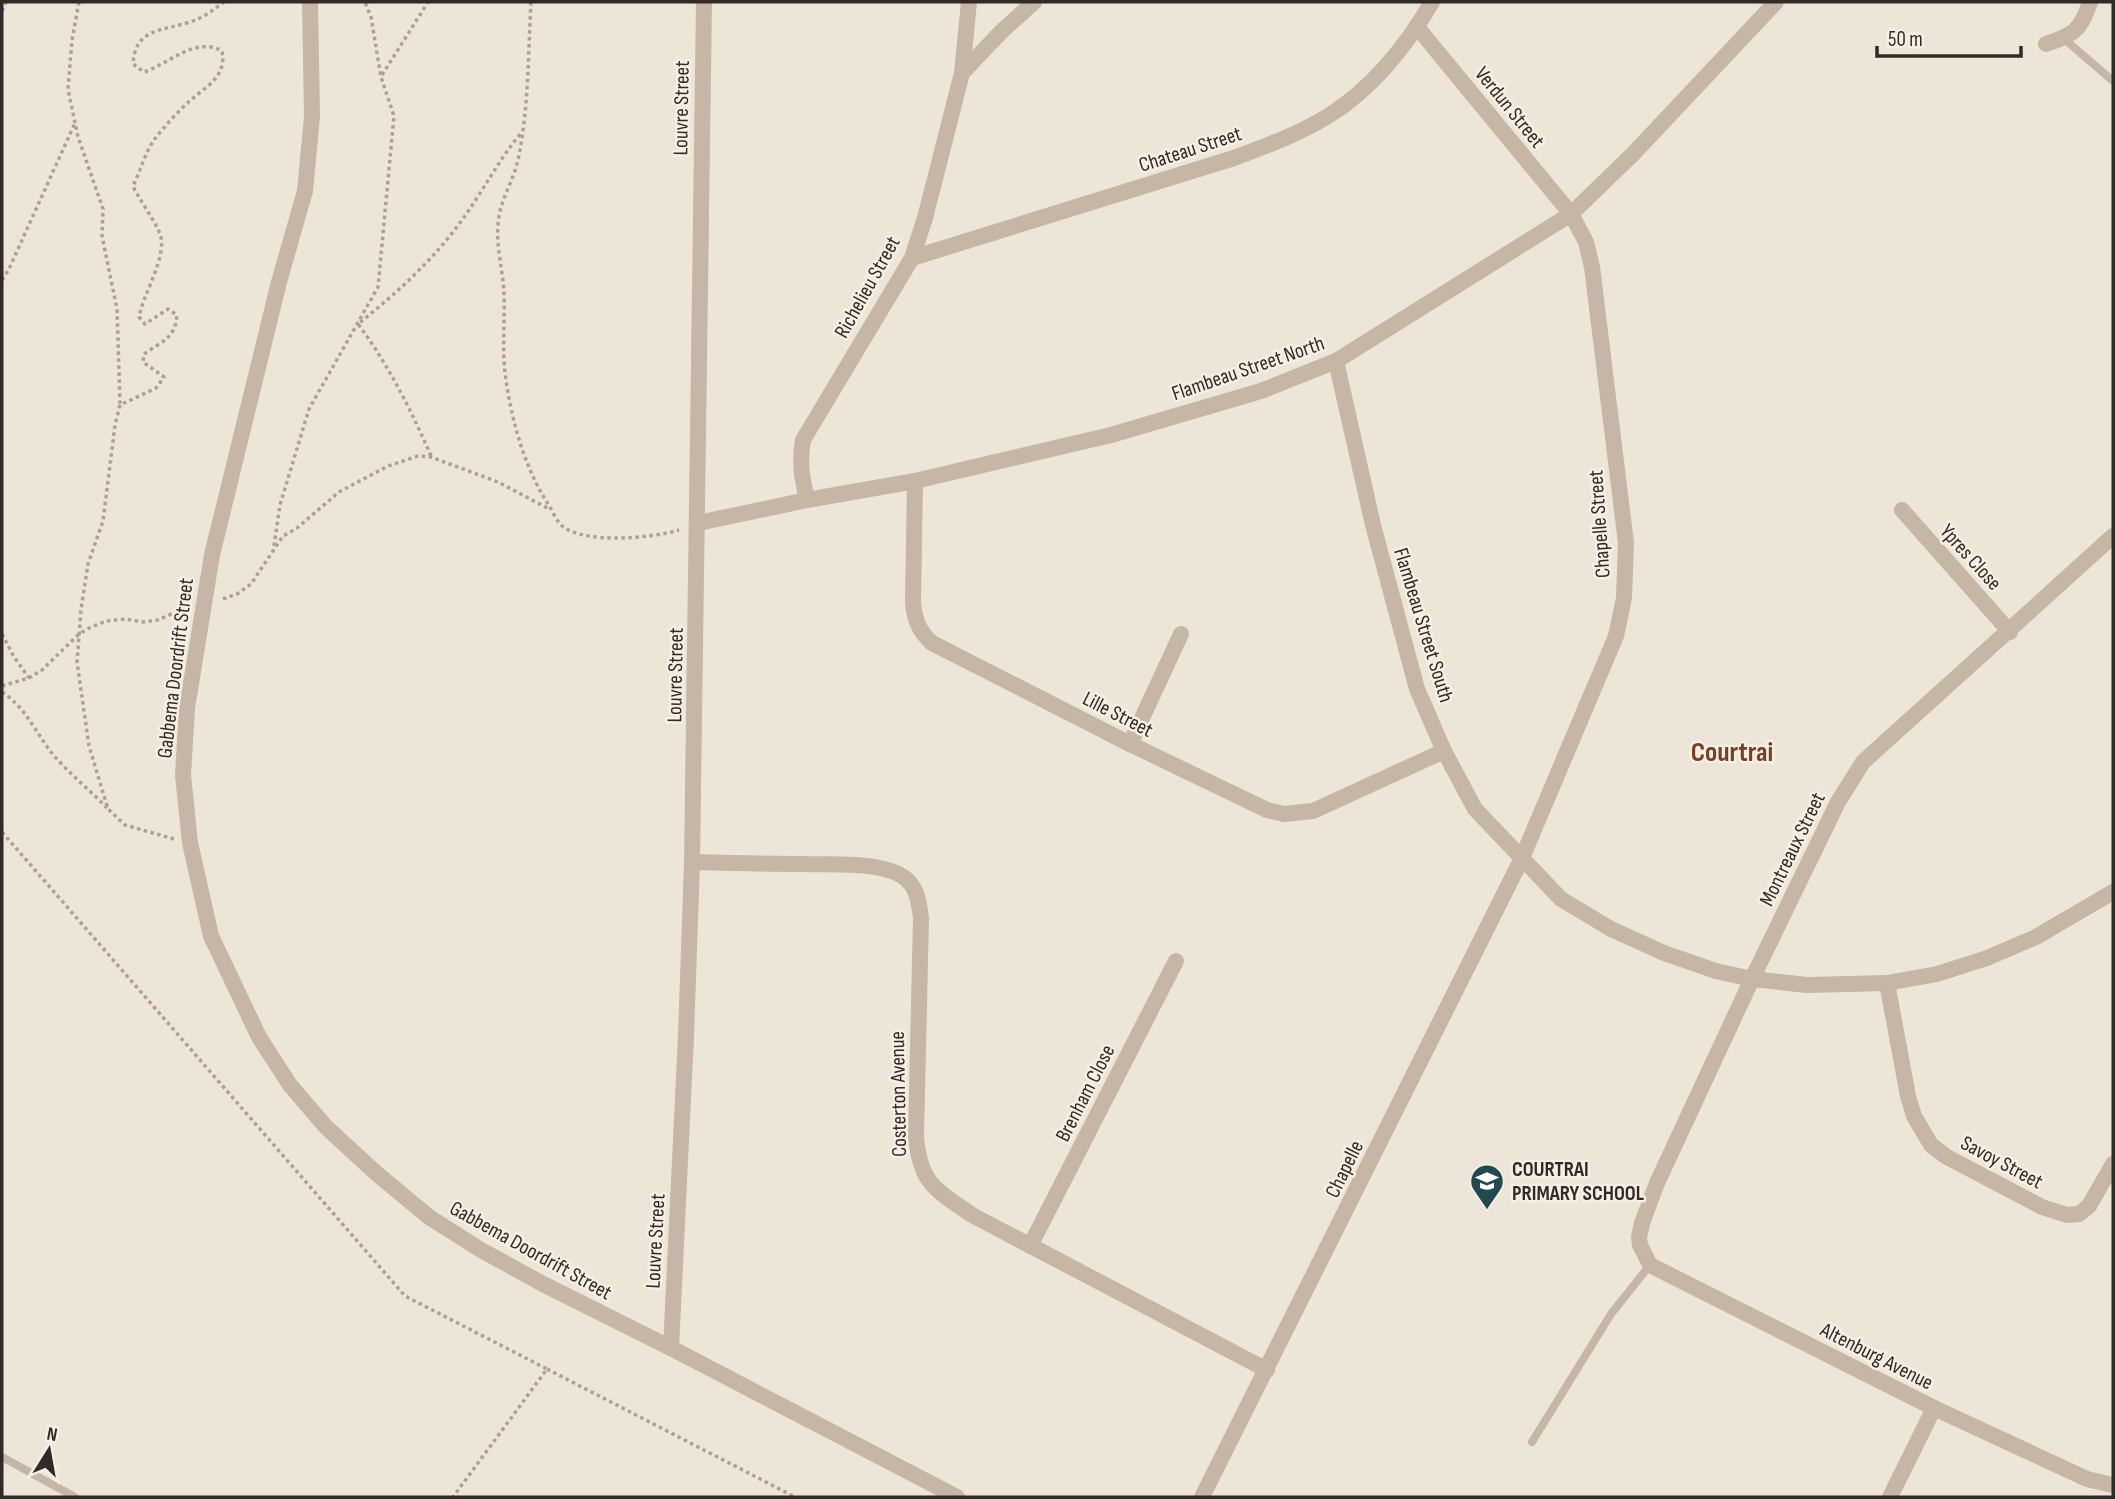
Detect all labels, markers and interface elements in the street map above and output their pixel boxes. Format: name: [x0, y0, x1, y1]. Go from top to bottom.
scale bar: [1877, 14, 2021, 58]
text: 50 m: [1888, 27, 1923, 52]
street label: Louvre Street: [668, 60, 695, 156]
street label: Verdun Street: [1469, 62, 1550, 153]
street label: Chateau Street: [1136, 121, 1245, 178]
street label: Richelieu Street: [829, 232, 906, 343]
street label: Flambeau Street North: [1169, 331, 1328, 406]
street label: Chapelle Street: [1583, 469, 1616, 579]
street label: Ypres Close: [1934, 519, 2007, 596]
street label: Flambeau Street South: [1388, 545, 1459, 705]
street label: Gabbema Doordrift Street: [152, 576, 199, 760]
street label: Louvre Street: [662, 627, 689, 723]
street label: Lille Street: [1078, 686, 1157, 743]
district label: Courtrai: [1691, 736, 1773, 769]
street label: Montreaux Street: [1754, 788, 1831, 910]
street label: Costerton Avenue: [885, 1031, 912, 1157]
street label: Brenham Close: [1050, 1041, 1120, 1146]
street label: Savoy Street: [1957, 1130, 2047, 1194]
street label: Chapelle: [1320, 1136, 1369, 1202]
place label: COURTRAI PRIMARY SCHOOL: [1512, 1157, 1644, 1206]
school or university icon: COURTRAI PRIMARY SCHOOL: [1468, 1162, 1506, 1211]
street label: Louvre Street: [641, 1193, 670, 1289]
street label: Gabbema Doordrift Street: [445, 1196, 616, 1305]
street label: Altenburg Avenue: [1815, 1317, 1937, 1395]
north arrow: [14, 1415, 84, 1485]
text: N: [45, 1423, 59, 1447]

